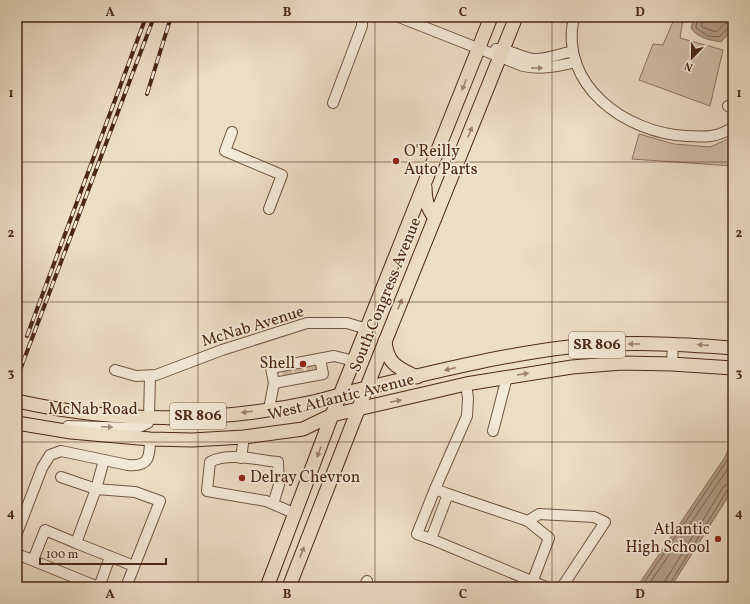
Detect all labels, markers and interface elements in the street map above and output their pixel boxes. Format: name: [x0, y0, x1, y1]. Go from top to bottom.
text: A: [105, 4, 115, 22]
text: B: [283, 4, 292, 22]
text: C: [459, 4, 467, 22]
text: D: [635, 4, 645, 22]
north arrow: [672, 38, 712, 78]
text: N: [682, 57, 695, 74]
one-way arrow: [531, 65, 544, 71]
one-way arrow: [461, 79, 467, 91]
text: 1: [8, 85, 14, 103]
text: 1: [736, 85, 742, 103]
one-way arrow: [467, 127, 473, 138]
place label: O'Reilly Auto Parts: [404, 141, 478, 181]
marker: O'Reilly Auto Parts: [391, 156, 401, 166]
street label: South Congress Avenue: [345, 214, 427, 376]
text: 2: [8, 225, 15, 243]
text: 2: [736, 225, 743, 243]
one-way arrow: [397, 298, 403, 310]
street label: McNab Avenue: [199, 301, 307, 353]
road number: SR 806: [569, 332, 625, 358]
one-way arrow: [627, 341, 640, 347]
one-way arrow: [697, 342, 709, 349]
place label: Shell: [259, 353, 295, 375]
marker: Shell: [298, 359, 308, 369]
text: 3: [8, 365, 15, 383]
text: 3: [736, 365, 743, 383]
one-way arrow: [444, 367, 456, 373]
street label: West Atlantic Avenue: [266, 369, 416, 427]
one-way arrow: [517, 371, 529, 377]
one-way arrow: [390, 397, 402, 403]
street label: McNab Road: [48, 399, 138, 421]
road number: SR 806: [170, 403, 226, 429]
one-way arrow: [241, 409, 253, 415]
one-way arrow: [101, 424, 114, 430]
one-way arrow: [316, 446, 322, 458]
place label: Delray Chevron: [250, 467, 360, 489]
marker: Delray Chevron: [237, 473, 247, 483]
text: 4: [7, 505, 15, 523]
text: 4: [735, 505, 743, 523]
place label: Atlantic High School: [625, 519, 710, 559]
marker: Atlantic High School: [713, 534, 723, 544]
scale bar: [40, 540, 166, 566]
one-way arrow: [300, 545, 306, 557]
text: 100 m: [46, 547, 79, 563]
text: A: [105, 586, 115, 604]
text: B: [283, 586, 292, 604]
text: C: [459, 586, 467, 604]
text: D: [635, 586, 645, 604]

